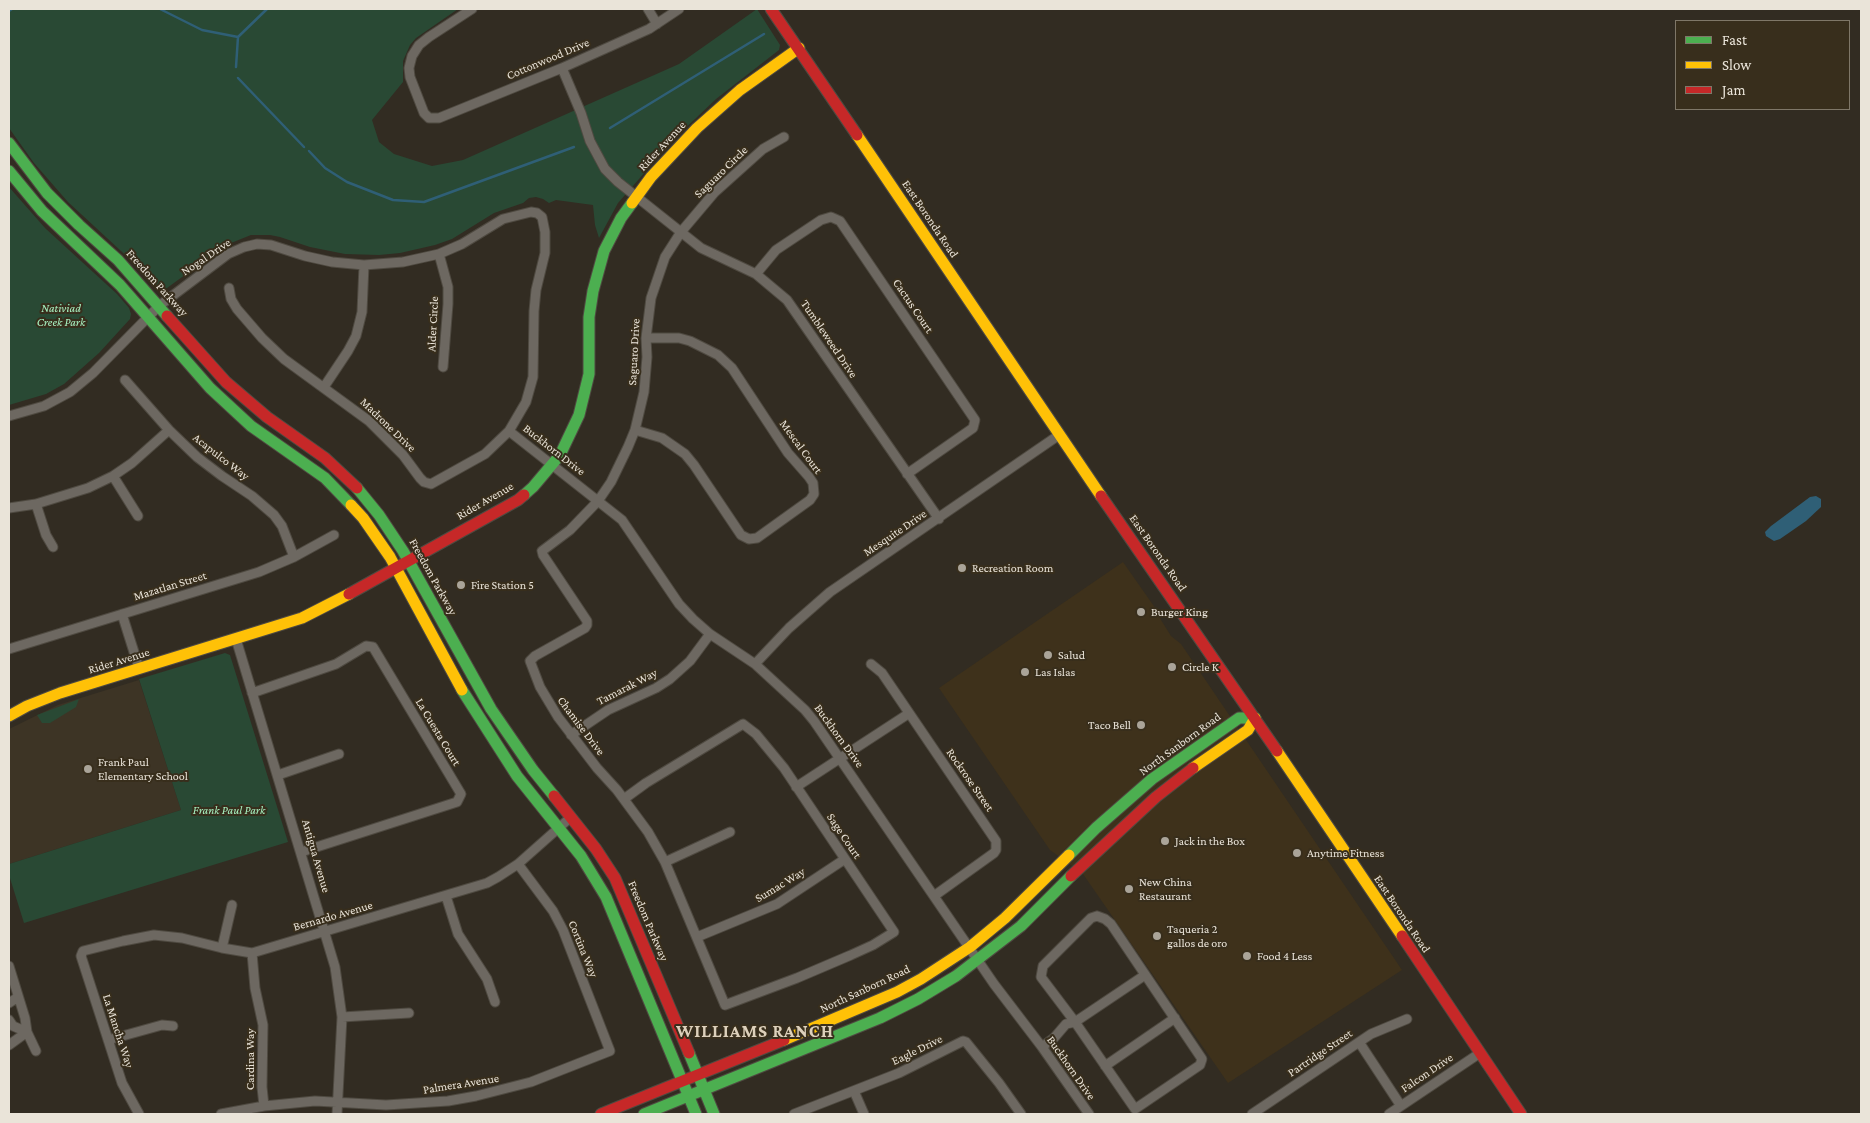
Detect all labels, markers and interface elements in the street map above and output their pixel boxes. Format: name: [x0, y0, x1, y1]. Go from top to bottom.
legend: [1675, 20, 1850, 110]
text: Fast: [1722, 32, 1747, 48]
street label: Cottonwood Drive: [504, 35, 592, 83]
text: Slow: [1722, 57, 1751, 73]
text: Jam: [1722, 82, 1745, 98]
street label: Rider Avenue: [635, 118, 689, 174]
street label: Saguaro Circle: [691, 143, 751, 201]
street label: East Boronda Road: [899, 178, 961, 260]
street label: Nogal Drive: [179, 235, 233, 279]
street label: Freedom Parkway: [123, 246, 191, 320]
street label: Cactus Court: [890, 276, 936, 336]
street label: Alder Circle: [424, 296, 442, 352]
street label: Tumbleweed Drive: [798, 297, 860, 381]
park label: Nativiad Creek Park: [37, 301, 85, 329]
street label: Saguaro Drive: [625, 318, 643, 386]
street label: Madrone Drive: [357, 395, 419, 455]
street label: Mescal Court: [777, 417, 825, 477]
street label: Buckhorn Drive: [520, 421, 588, 479]
street label: Acapulco Way: [190, 430, 252, 484]
street label: Rider Avenue: [454, 479, 516, 523]
street label: Mesquite Drive: [861, 507, 929, 559]
street label: East Boronda Road: [1126, 512, 1190, 594]
street label: Freedom Parkway: [406, 536, 460, 618]
place label: Recreation Room: [972, 561, 1053, 575]
marker: Recreation Room: [956, 562, 968, 574]
street label: Mazatlan Street: [132, 568, 208, 604]
place label: Fire Station 5: [471, 578, 534, 592]
marker: Fire Station 5: [455, 579, 467, 591]
place label: Burger King: [1151, 605, 1208, 619]
marker: Burger King: [1135, 606, 1147, 618]
street label: Rider Avenue: [87, 645, 151, 677]
place label: Salud: [1058, 648, 1085, 662]
marker: Salud: [1042, 649, 1054, 661]
place label: Circle K: [1182, 660, 1219, 674]
marker: Circle K: [1166, 661, 1178, 673]
place label: Las Islas: [1035, 665, 1075, 679]
street label: Tamarak Way: [594, 666, 660, 708]
marker: Las Islas: [1019, 666, 1031, 678]
street label: Chamise Drive: [554, 694, 608, 758]
street label: La Cuesta Court: [412, 696, 464, 768]
street label: Buckhorn Drive: [811, 701, 867, 771]
street label: North Sanborn Road: [1136, 709, 1224, 779]
place label: Taco Bell: [1088, 718, 1131, 732]
marker: Taco Bell: [1135, 719, 1147, 731]
street label: Rockrose Street: [943, 746, 997, 814]
place label: Frank Paul Elementary School: [98, 755, 188, 783]
marker: Frank Paul Elementary School: [82, 763, 94, 775]
park label: Frank Paul Park: [193, 803, 265, 817]
street label: Sage Court: [823, 810, 865, 862]
street label: Antigua Avenue: [299, 818, 333, 894]
place label: Jack in the Box: [1175, 834, 1245, 848]
marker: Jack in the Box: [1159, 835, 1171, 847]
place label: Anytime Fitness: [1307, 846, 1384, 860]
marker: Anytime Fitness: [1291, 847, 1303, 859]
street label: Sumac Way: [752, 864, 808, 906]
street label: East Boronda Road: [1371, 873, 1433, 955]
place label: New China Restaurant: [1139, 875, 1192, 903]
street label: Freedom Parkway: [625, 879, 671, 963]
marker: New China Restaurant: [1123, 883, 1135, 895]
street label: Bernardo Avenue: [292, 898, 374, 934]
street label: Cortina Way: [565, 918, 601, 980]
place label: Taqueria 2 gallos de oro: [1167, 922, 1227, 950]
marker: Taqueria 2 gallos de oro: [1151, 930, 1163, 942]
place label: Food 4 Less: [1257, 949, 1312, 963]
marker: Food 4 Less: [1241, 950, 1253, 962]
street label: North Sanborn Road: [818, 962, 912, 1016]
street label: La Mancha Way: [99, 992, 137, 1070]
district label: WILLIAMS RANCH: [674, 1020, 836, 1042]
street label: Partridge Street: [1285, 1026, 1355, 1080]
street label: Cardina Way: [243, 1028, 257, 1090]
street label: Eagle Drive: [889, 1032, 945, 1068]
street label: Buckhorn Drive: [1044, 1033, 1098, 1103]
street label: Falcon Drive: [1398, 1050, 1456, 1096]
street label: Palmera Avenue: [422, 1071, 500, 1097]

